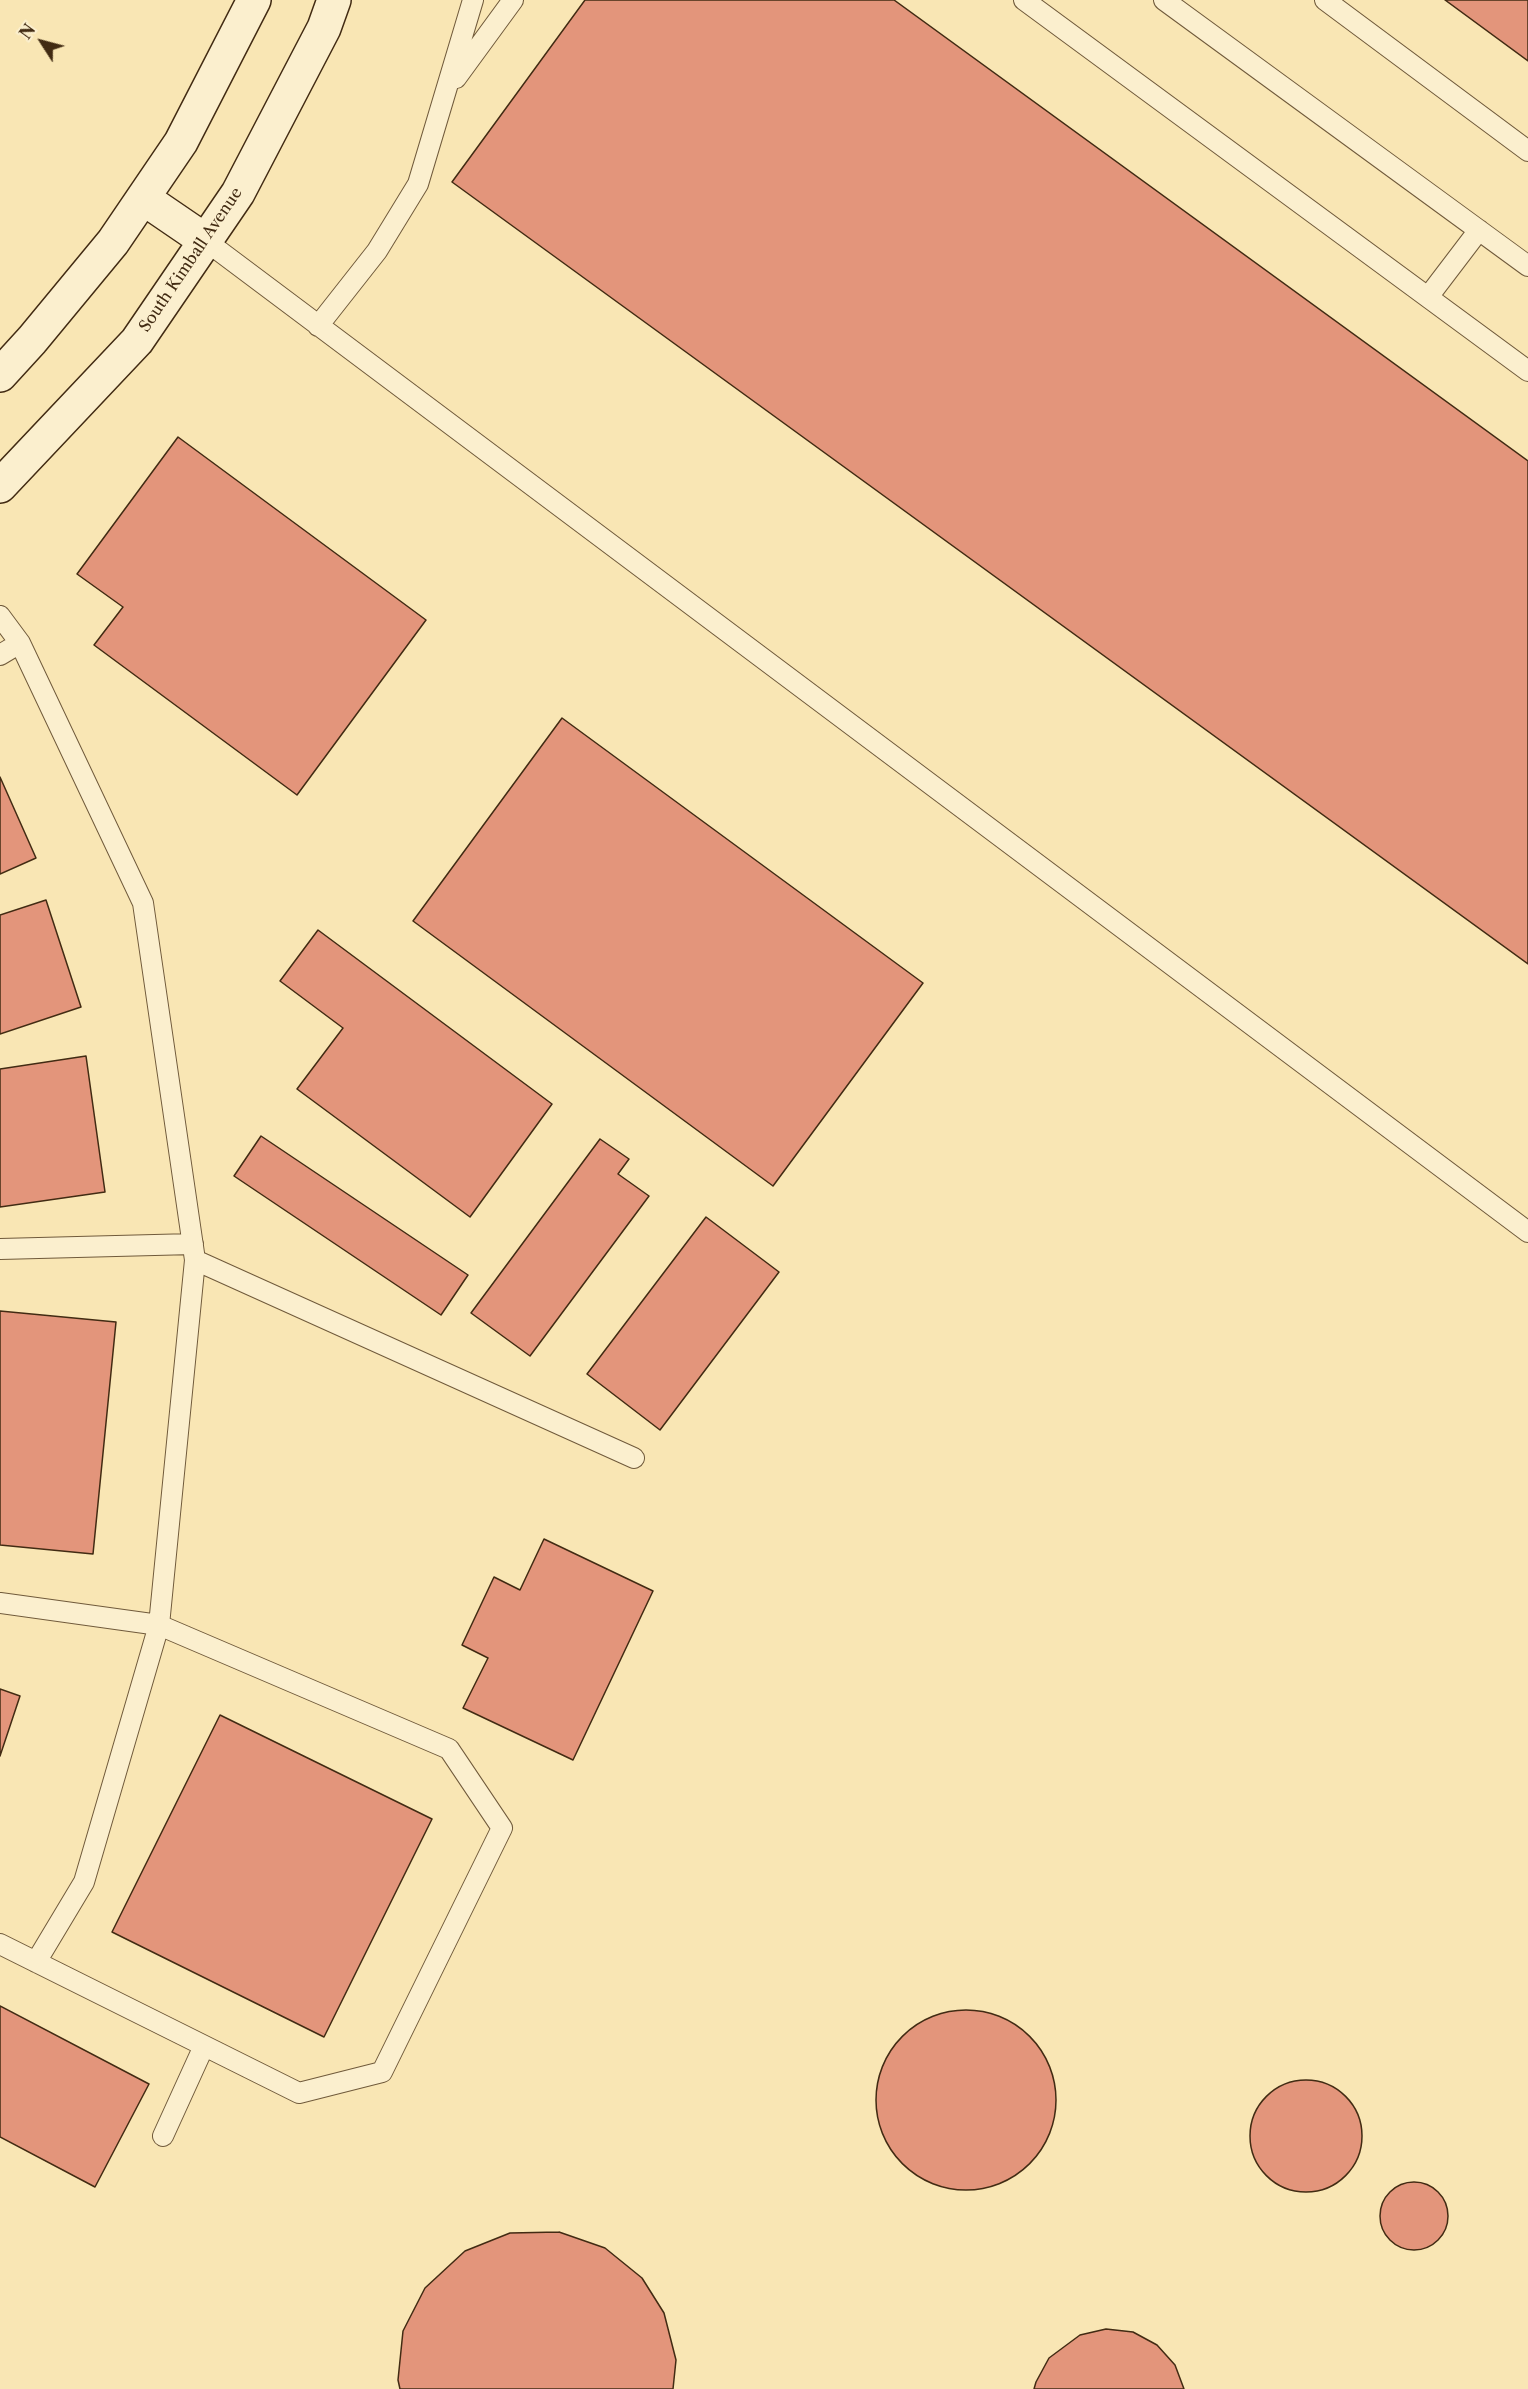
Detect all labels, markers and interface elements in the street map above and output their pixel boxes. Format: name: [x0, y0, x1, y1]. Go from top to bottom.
north arrow: [12, 12, 72, 72]
text: N: [15, 20, 40, 43]
street label: South Kimball Avenue: [135, 184, 247, 336]

